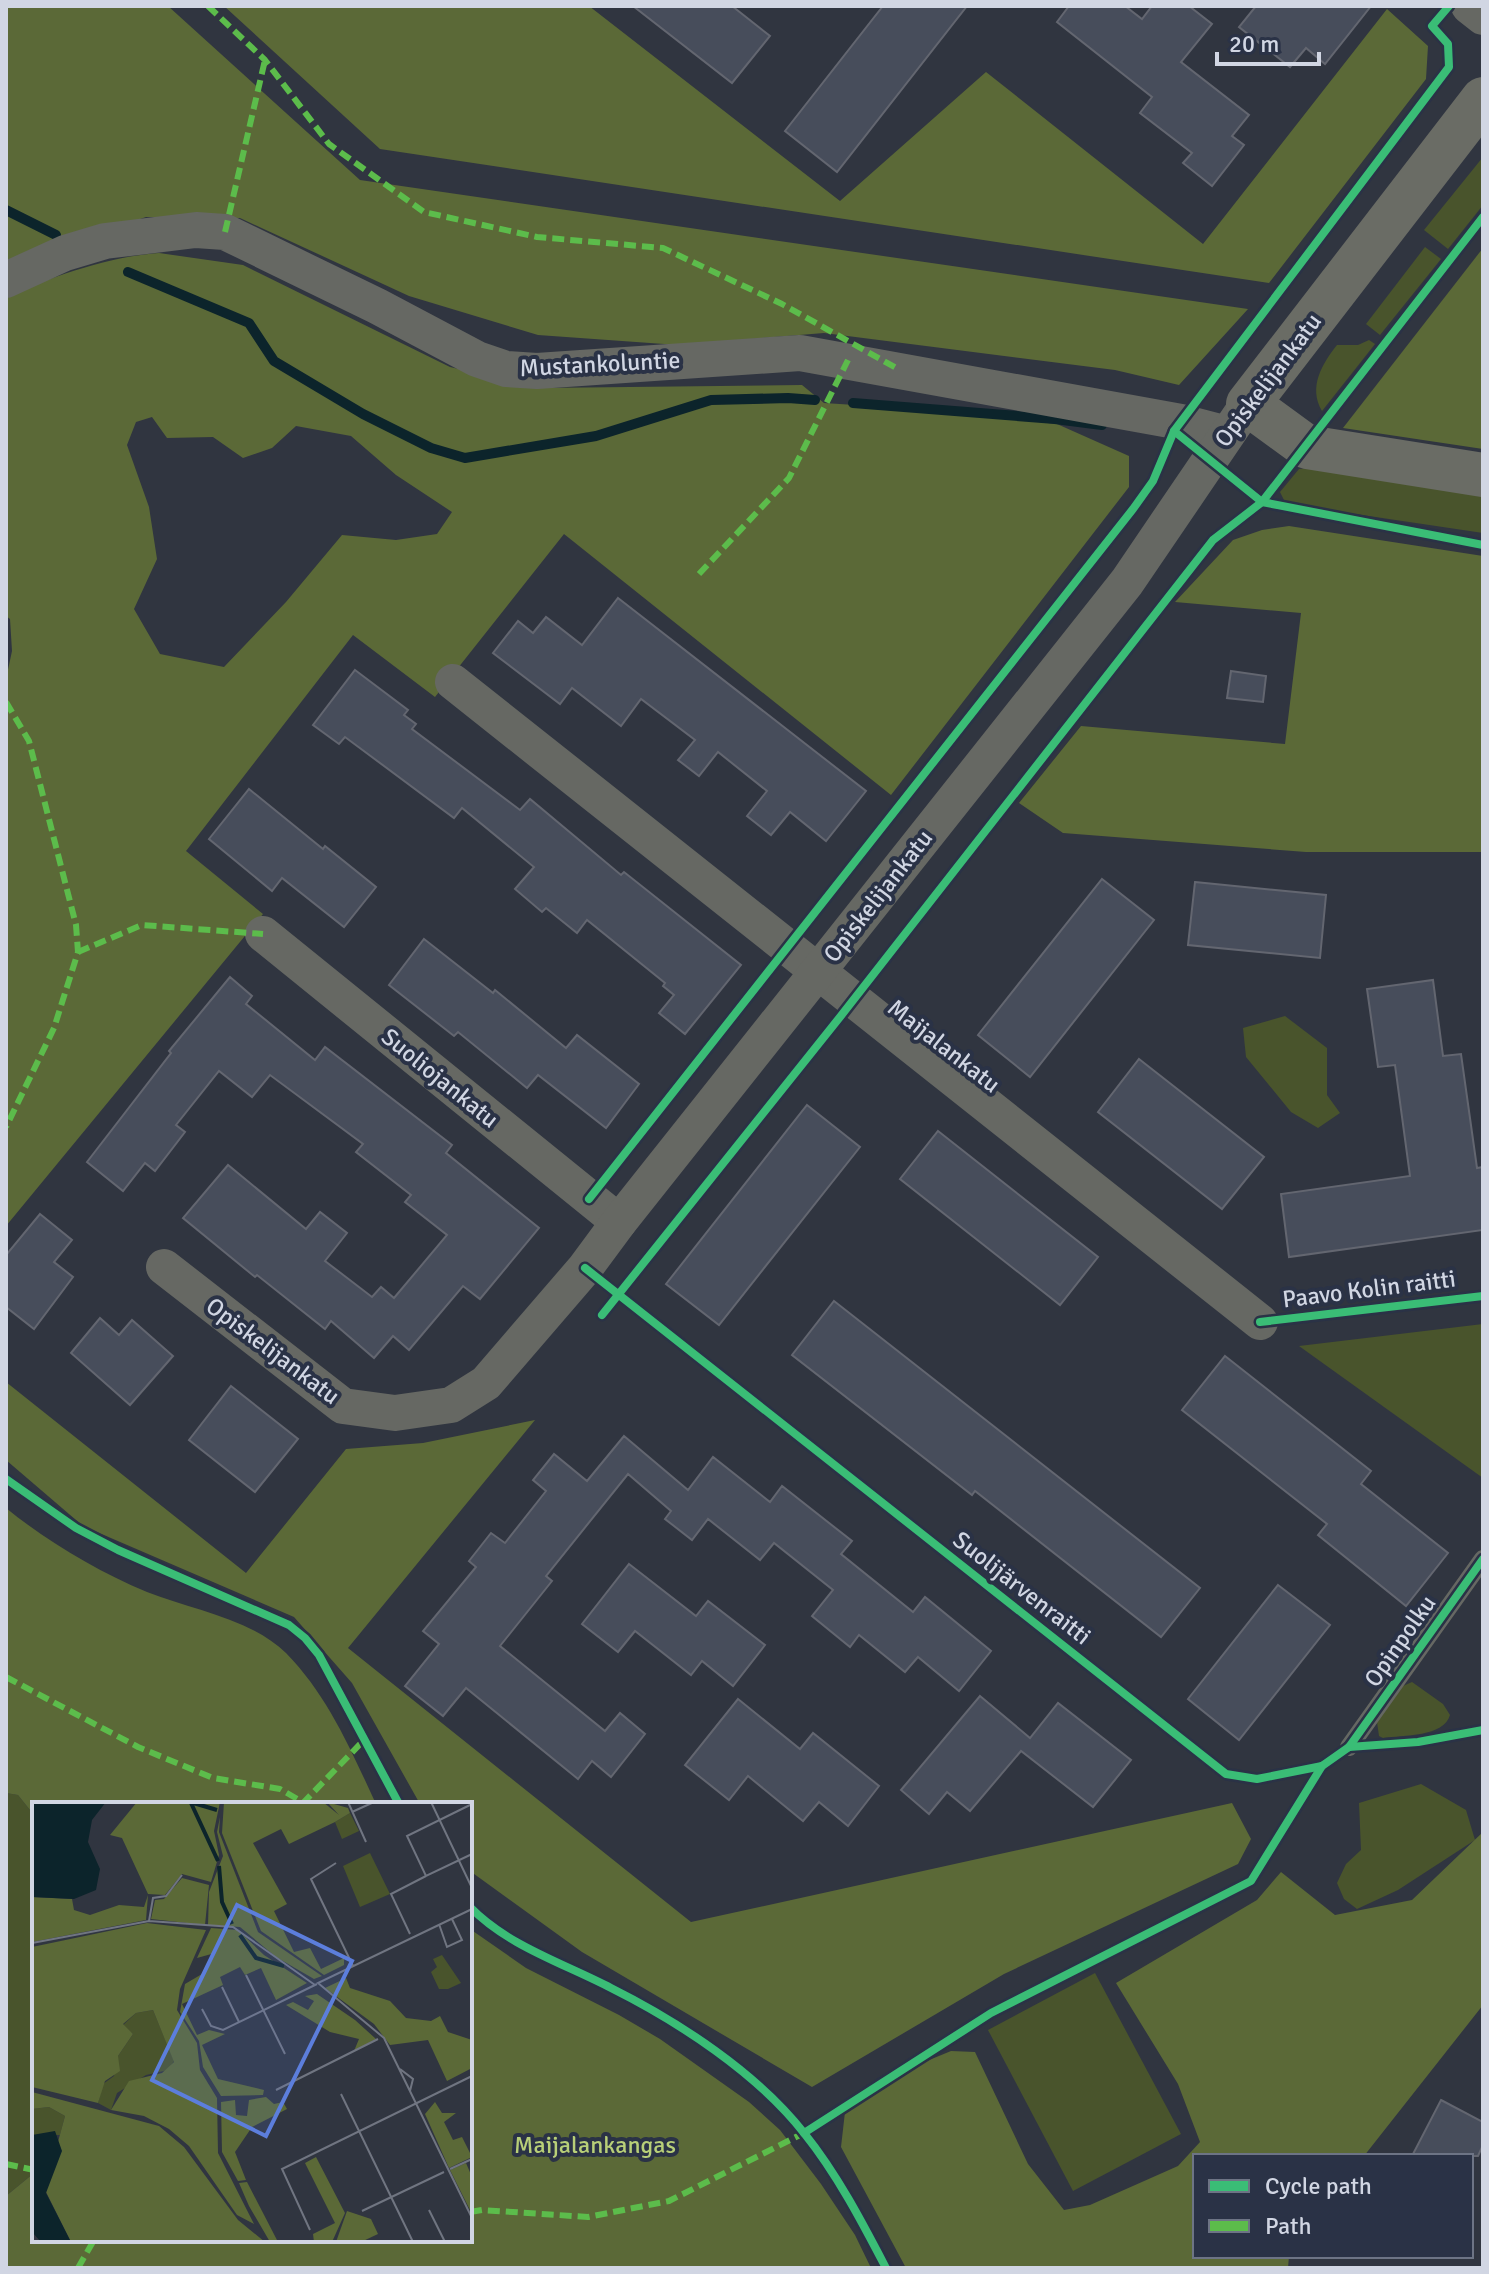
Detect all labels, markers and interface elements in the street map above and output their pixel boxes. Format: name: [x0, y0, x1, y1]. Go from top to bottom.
scale bar: [1217, 16, 1319, 66]
text: 20 m: [1229, 29, 1279, 59]
street label: Opiskelijankatu: [1208, 307, 1328, 453]
street label: Mustankoluntie: [519, 345, 681, 383]
street label: Opiskelijankatu: [817, 824, 939, 968]
street label: Maijalankatu: [882, 993, 1006, 1099]
street label: Suoliojankatu: [375, 1022, 505, 1134]
street label: Paavo Kolin raitti: [1281, 1263, 1457, 1315]
street label: Opiskelijankatu: [200, 1291, 346, 1411]
street label: Suolijärvenraitti: [947, 1525, 1097, 1651]
street label: Opinpolku: [1358, 1589, 1442, 1693]
inset map: [32, 1802, 472, 2242]
park label: Maijalankangas: [514, 2130, 676, 2160]
legend: [1193, 2154, 1473, 2258]
text: Cycle path: [1265, 2171, 1372, 2201]
text: Path: [1265, 2211, 1311, 2241]

